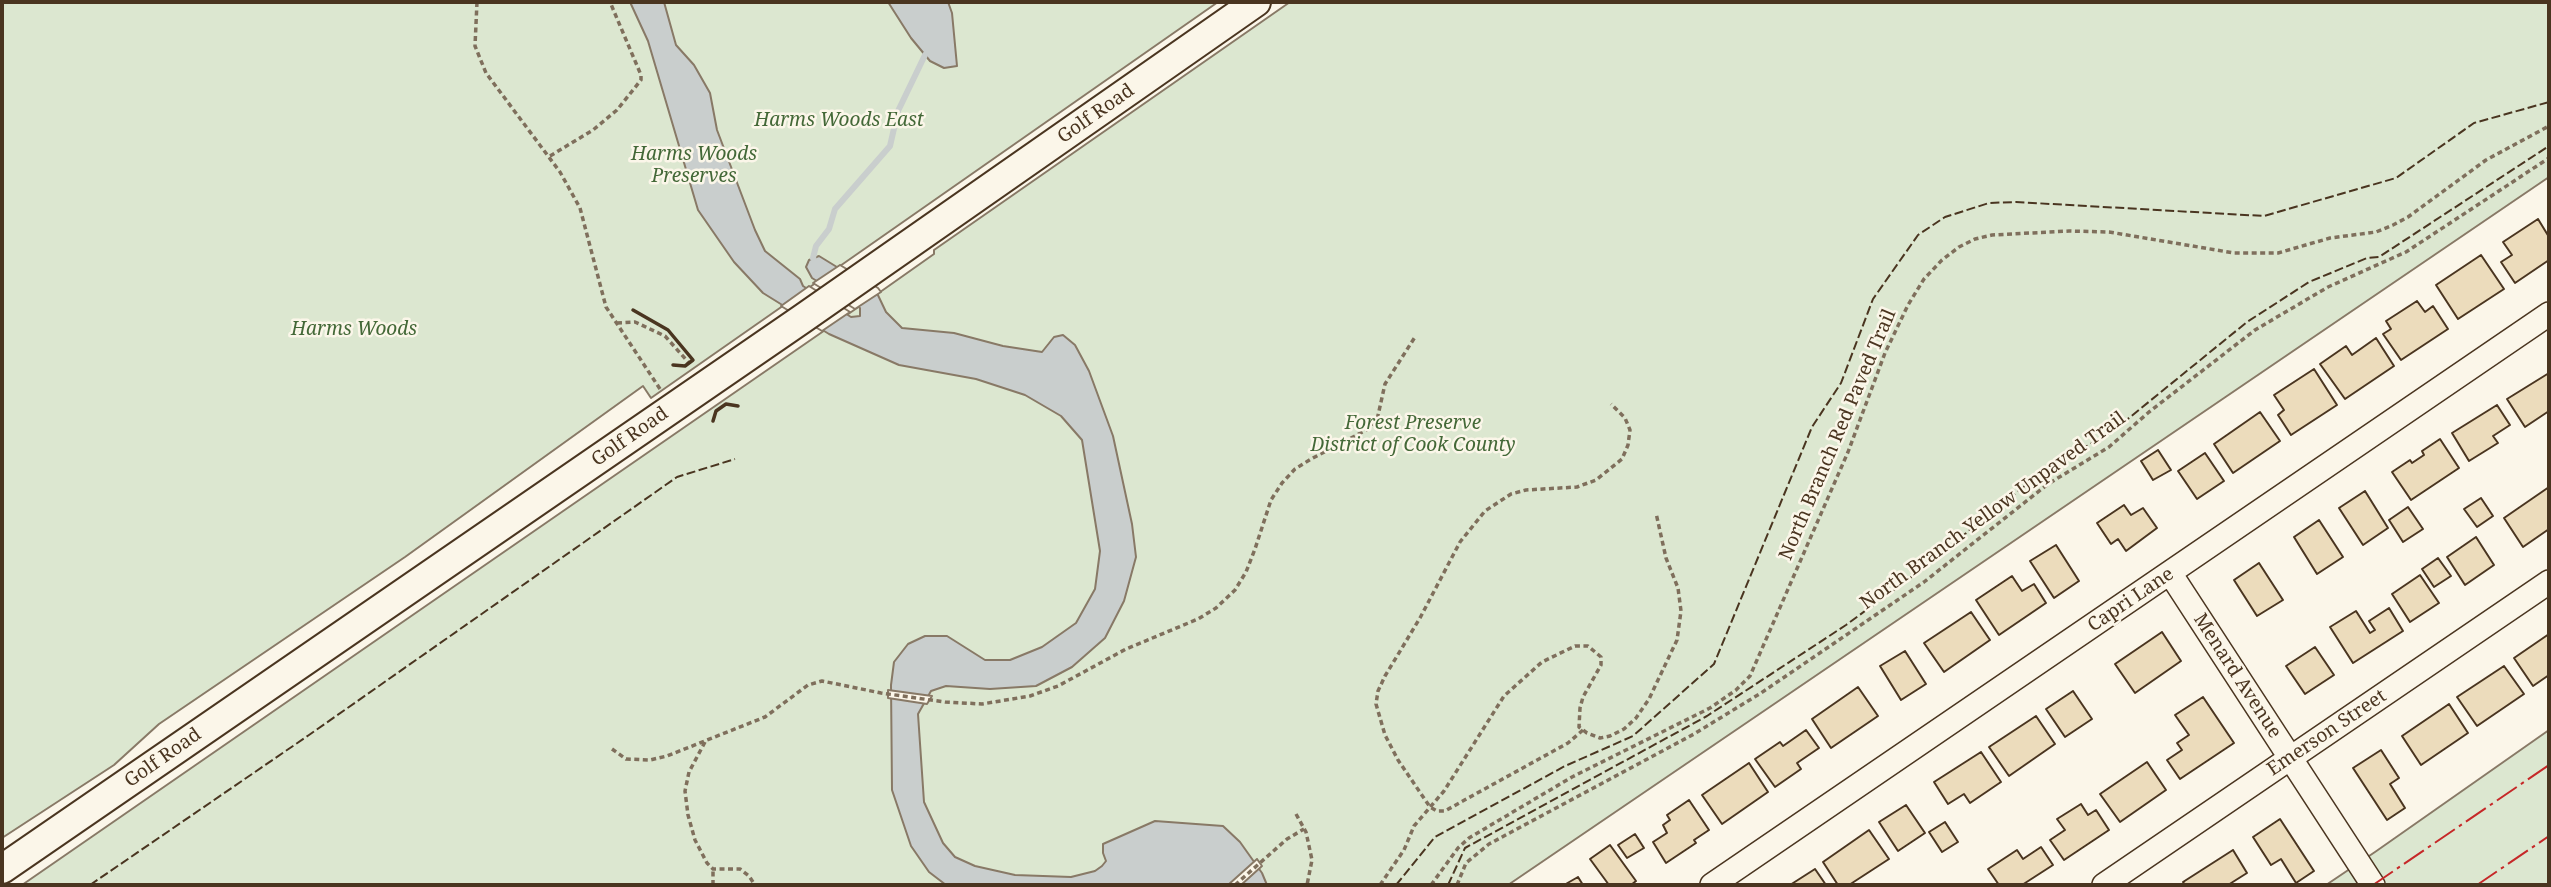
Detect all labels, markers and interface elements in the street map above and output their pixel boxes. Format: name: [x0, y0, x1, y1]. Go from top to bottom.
street label: Golf Road: [1053, 79, 1139, 149]
park label: Harms Woods East: [754, 110, 924, 132]
park label: Harms Woods Preserves: [631, 144, 757, 188]
street label: North Branch Red Paved Trail: [1775, 306, 1901, 564]
park label: Harms Woods: [291, 319, 417, 341]
street label: Golf Road: [587, 402, 673, 472]
street label: North Branch Yellow Unpaved Trail: [1856, 407, 2130, 615]
park label: Forest Preserve District of Cook County: [1310, 413, 1516, 457]
street label: Capri Lane: [2084, 563, 2178, 637]
street label: Menard Avenue: [2188, 609, 2286, 743]
street label: Emerson Street: [2263, 685, 2391, 781]
street label: Golf Road: [120, 723, 206, 793]

